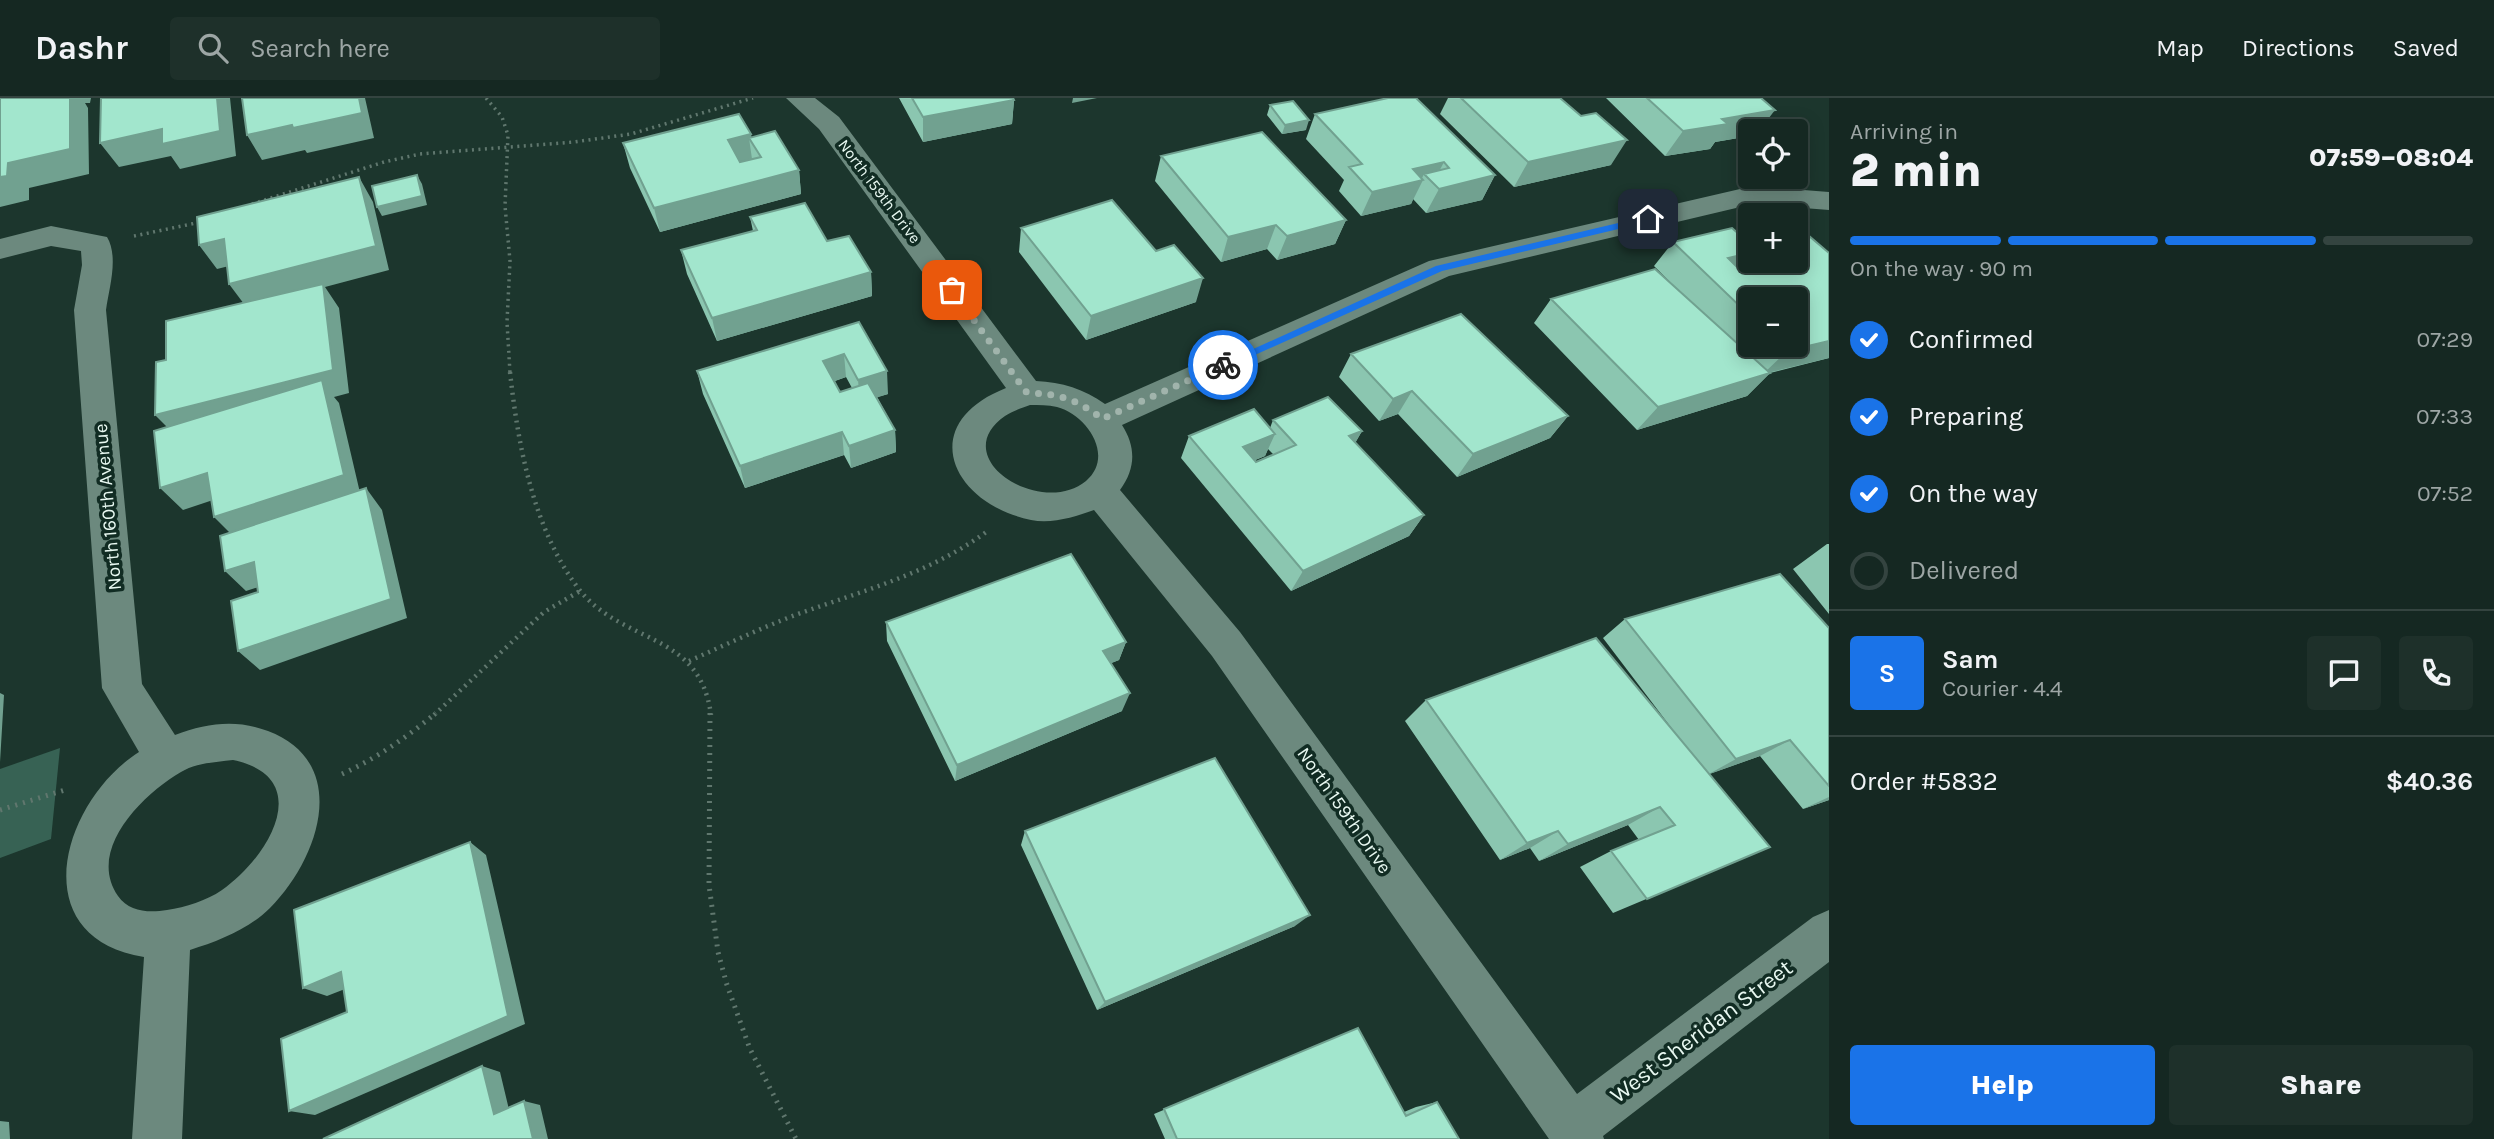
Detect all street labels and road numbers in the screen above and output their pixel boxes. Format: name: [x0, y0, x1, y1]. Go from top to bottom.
street label: North 159th Drive: [834, 136, 925, 247]
street label: North 160th Avenue: [90, 423, 126, 591]
street label: North 159th Drive: [1292, 743, 1396, 878]
street label: West Sheridan Street: [1605, 954, 1798, 1109]

